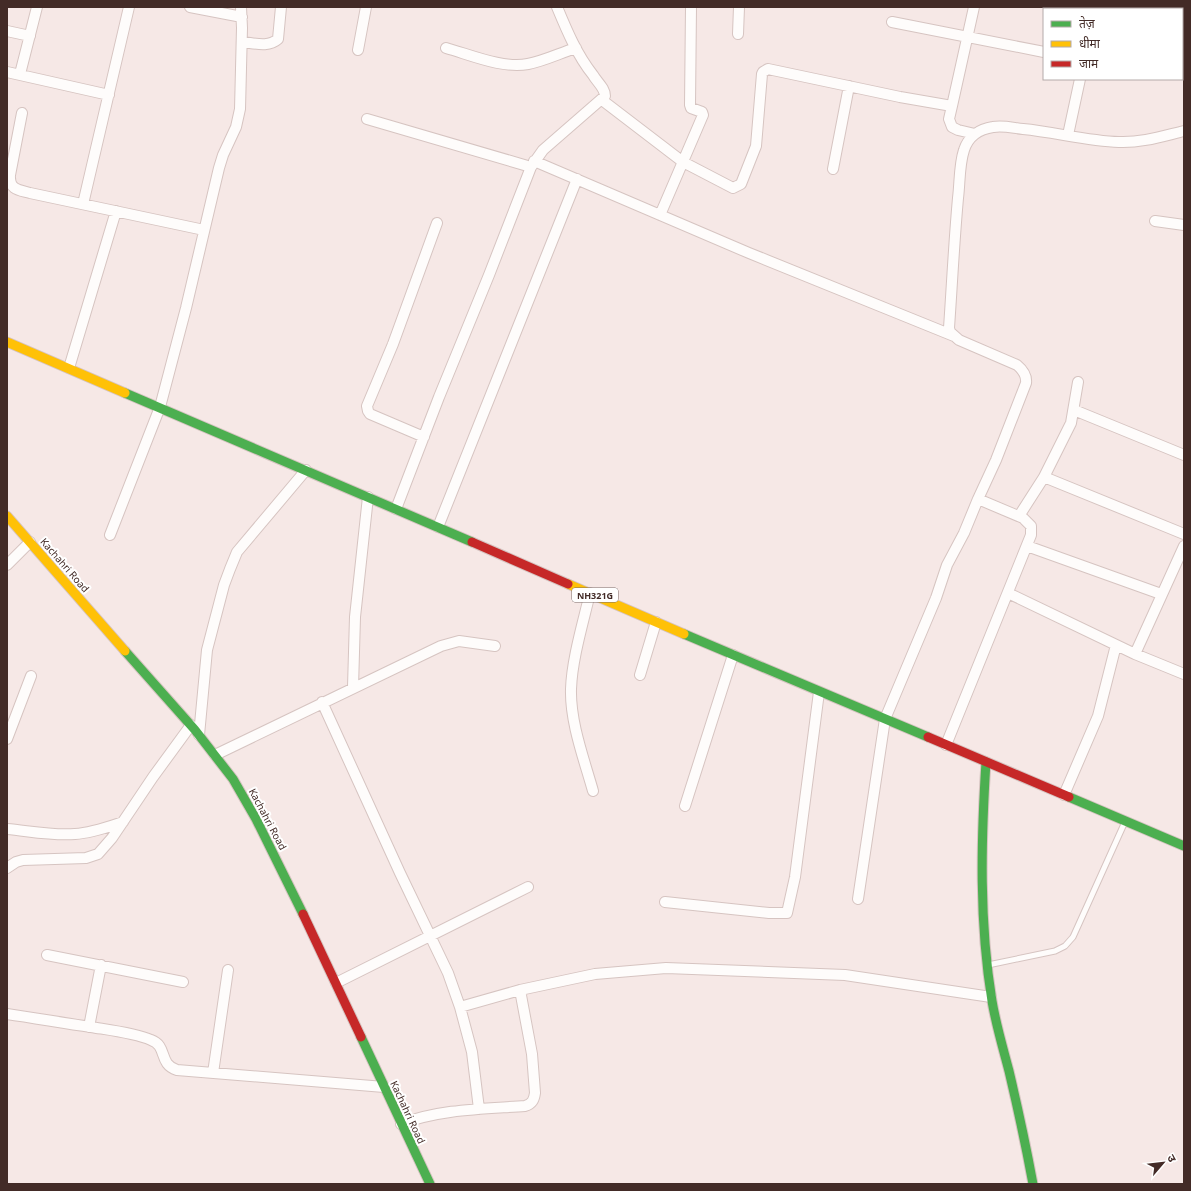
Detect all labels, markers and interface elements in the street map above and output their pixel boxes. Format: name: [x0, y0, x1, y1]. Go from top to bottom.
legend: [1043, 8, 1183, 80]
text: तेज़: [1079, 15, 1096, 32]
text: धीमा: [1079, 35, 1101, 52]
text: जाम: [1079, 55, 1099, 72]
street label: Kachahri Road: [37, 535, 93, 595]
road number: NH321G: [572, 588, 618, 602]
street label: Kachahri Road: [246, 786, 290, 852]
street label: Kachahri Road: [387, 1078, 429, 1146]
north arrow: [1143, 1143, 1183, 1183]
text: उ: [1164, 1152, 1181, 1165]

